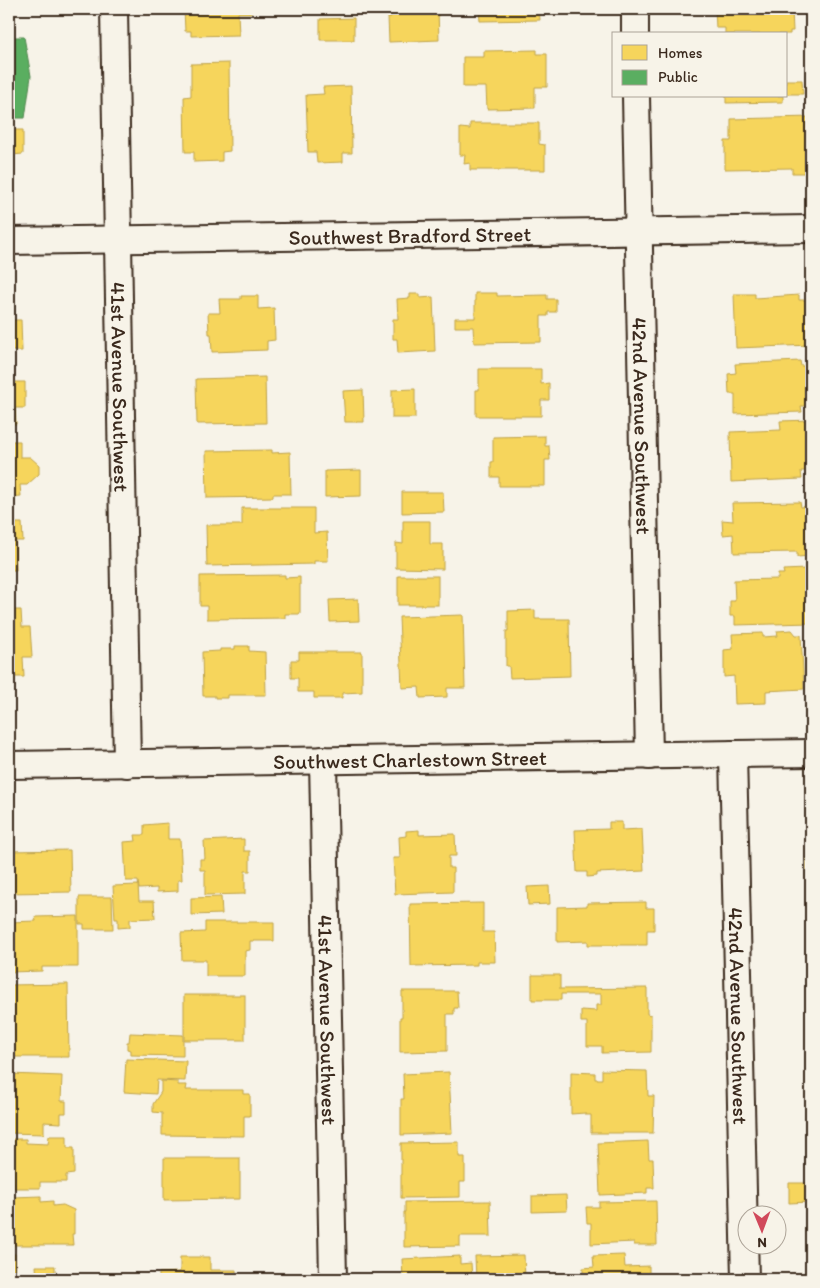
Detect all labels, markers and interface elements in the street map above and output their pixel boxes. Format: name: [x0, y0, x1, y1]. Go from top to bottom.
legend: [612, 32, 788, 98]
text: Homes: [658, 44, 703, 62]
text: Public: [658, 68, 698, 86]
street label: Southwest Bradford Street: [288, 221, 532, 249]
street label: 41st Avenue Southwest: [106, 282, 135, 492]
street label: 42nd Avenue Southwest: [628, 317, 657, 535]
street label: Southwest Charlestown Street: [273, 744, 547, 774]
street label: 42nd Avenue Southwest: [724, 907, 754, 1125]
street label: 41st Avenue Southwest: [313, 915, 343, 1125]
north arrow: [738, 1206, 788, 1256]
text: N: [757, 1234, 767, 1251]

